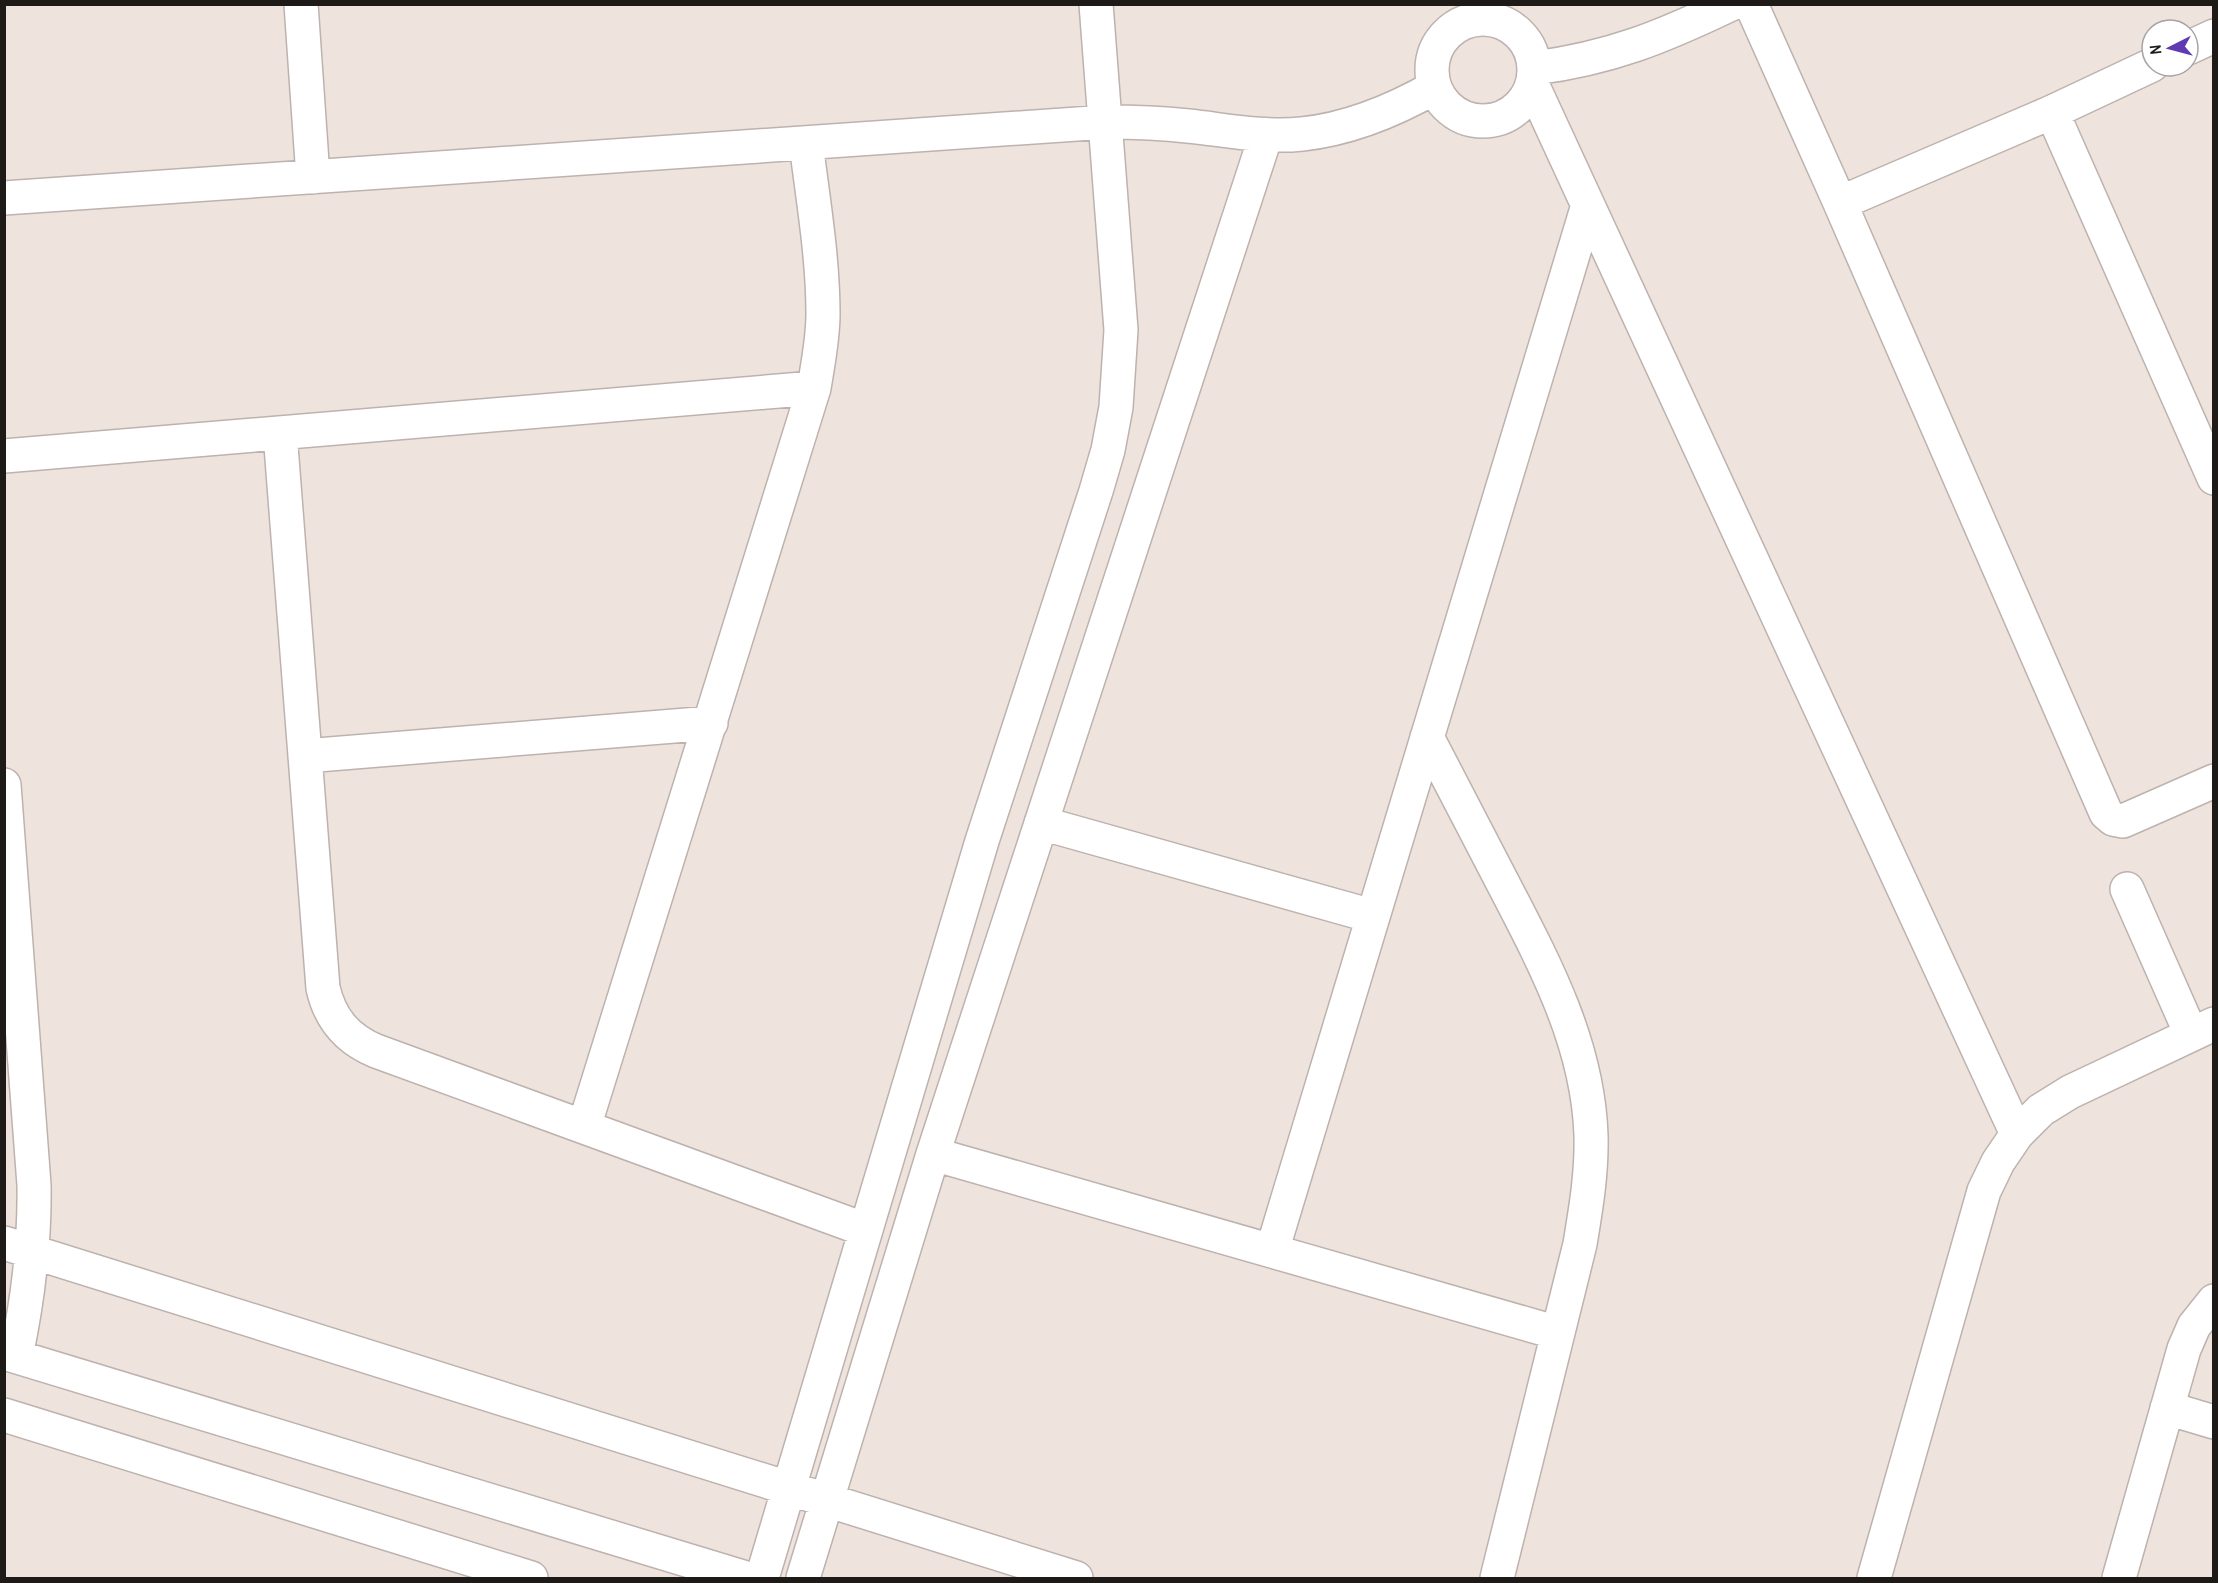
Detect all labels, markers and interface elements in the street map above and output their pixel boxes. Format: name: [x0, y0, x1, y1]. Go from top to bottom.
north arrow: [2140, 18, 2200, 78]
text: N: [2144, 44, 2167, 55]

